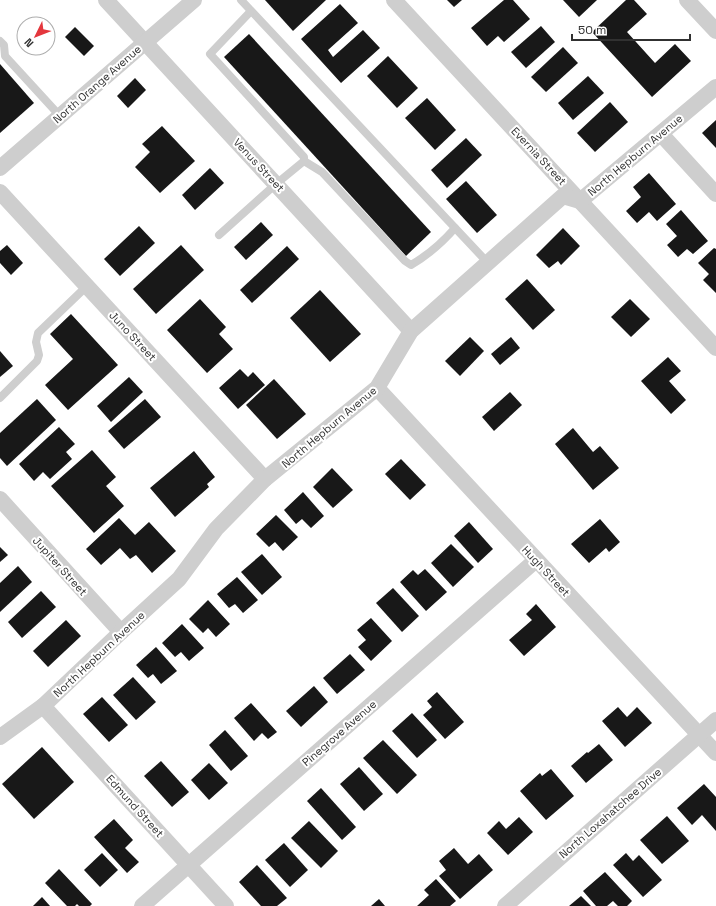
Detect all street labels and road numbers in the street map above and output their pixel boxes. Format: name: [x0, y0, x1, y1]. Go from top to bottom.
street label: North Orange Avenue: [50, 42, 144, 126]
street label: North Hepburn Avenue: [585, 111, 685, 199]
street label: Evernia Street: [508, 124, 570, 188]
street label: Venus Street: [231, 135, 287, 195]
street label: Juno Street: [106, 308, 160, 364]
street label: North Hepburn Avenue: [279, 383, 379, 471]
street label: Jupiter Street: [30, 534, 90, 598]
street label: Hugh Street: [519, 543, 573, 599]
street label: North Hepburn Avenue: [50, 608, 148, 700]
street label: Pinegrove Avenue: [299, 697, 379, 769]
street label: North Loxahatchee Drive: [556, 765, 664, 861]
street label: Edmund Street: [103, 772, 167, 840]

